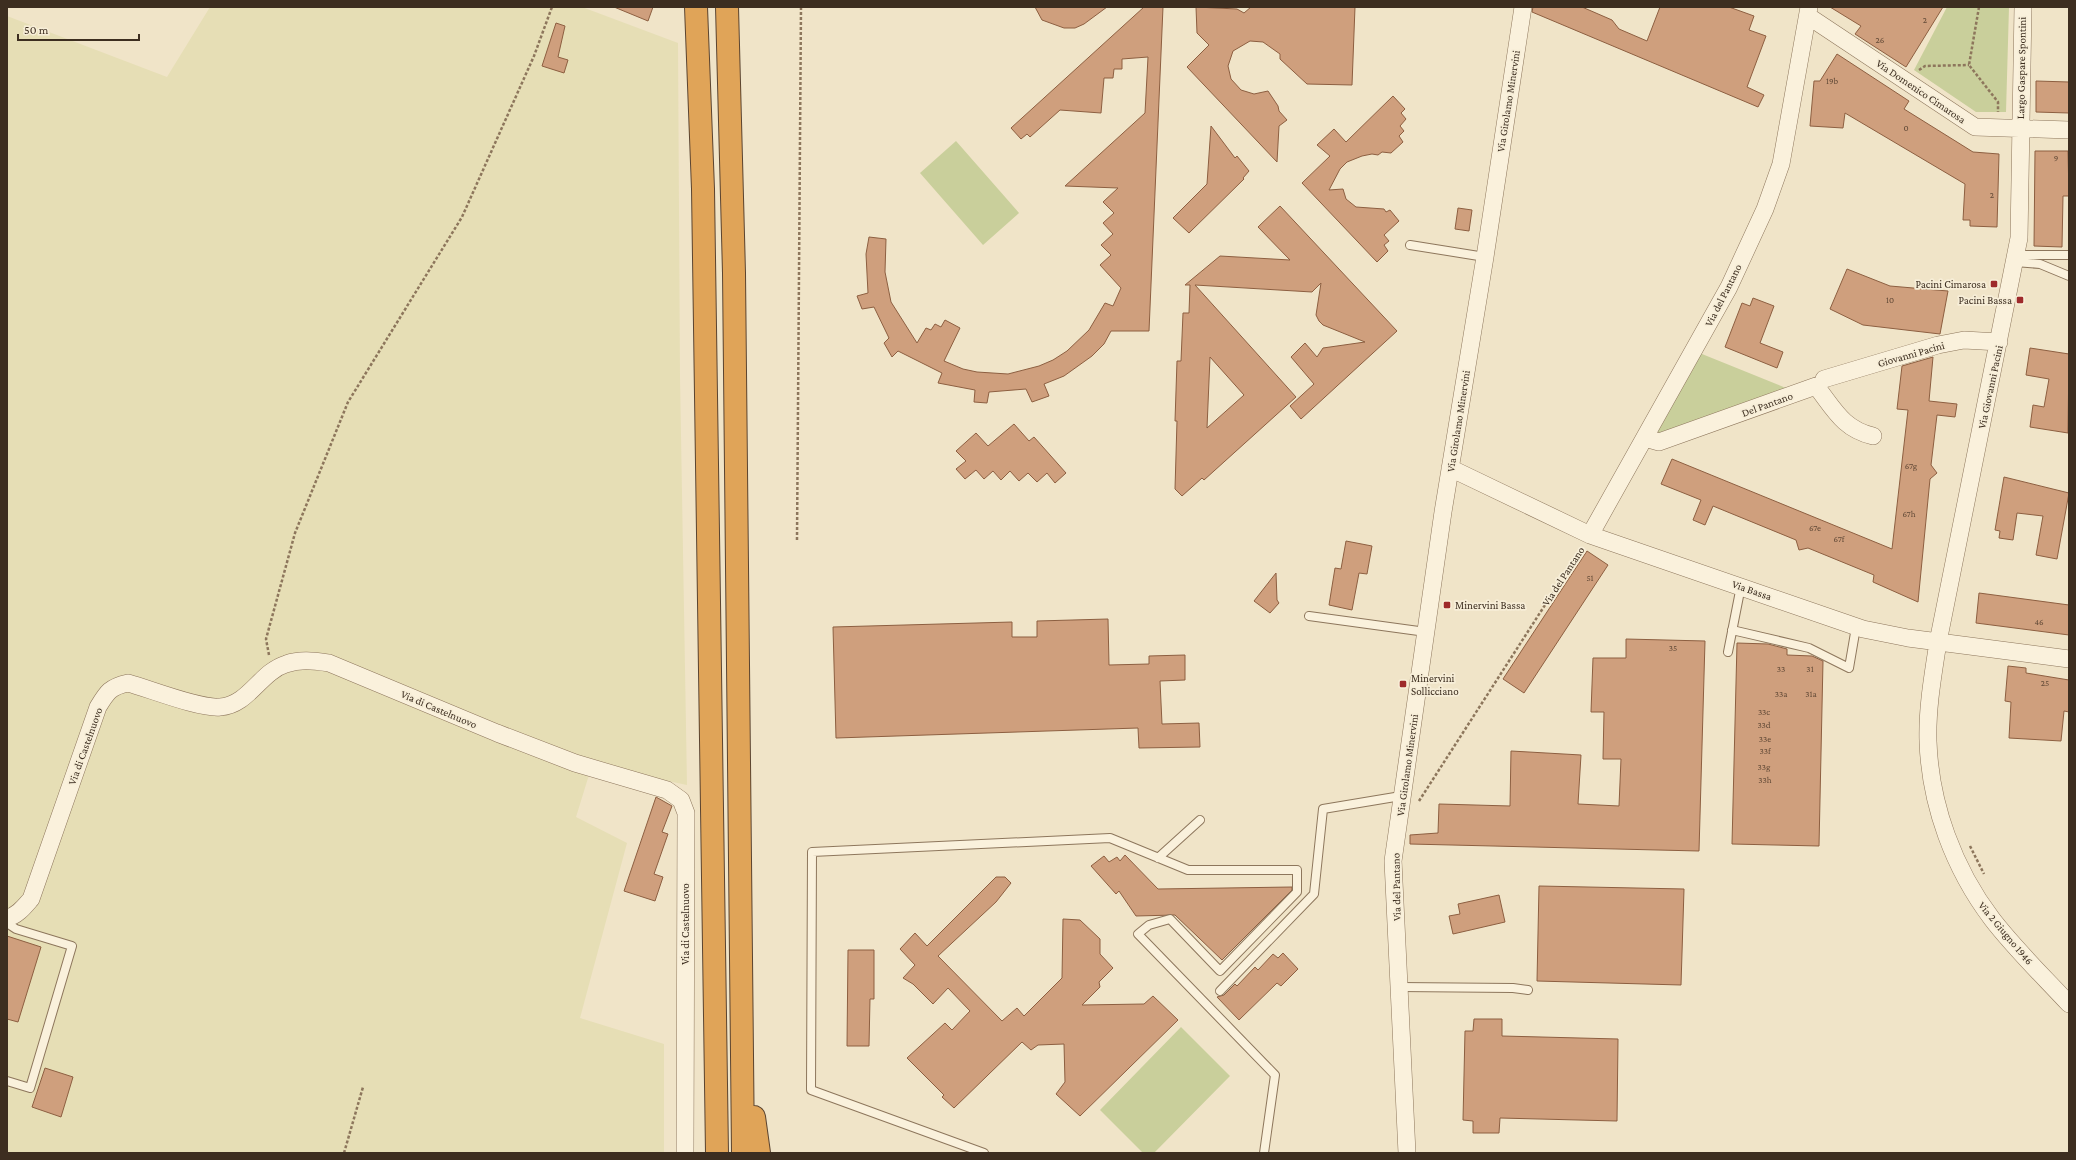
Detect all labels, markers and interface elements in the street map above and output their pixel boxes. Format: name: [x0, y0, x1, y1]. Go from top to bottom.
house number: 2: [1923, 15, 1927, 25]
scale bar: [18, 16, 139, 42]
street label: Largo Gaspare Spontini: [2014, 17, 2029, 119]
text: 50 m: [24, 23, 49, 37]
house number: 26: [1876, 35, 1885, 45]
street label: Via Girolamo Minervini: [1494, 49, 1522, 153]
street label: Via Domenico Cimarosa: [1874, 57, 1968, 125]
house number: 19b: [1826, 76, 1838, 86]
house number: 0: [1903, 123, 1909, 133]
house number: 9: [2054, 153, 2059, 163]
house number: 2: [1990, 190, 1994, 200]
street label: Via del Pantano: [1702, 261, 1744, 328]
place label: Pacini Cimarosa: [1915, 278, 1986, 290]
marker: Pacini Cimarosa: [1989, 279, 1999, 289]
place label: Pacini Bassa: [1958, 294, 2012, 306]
house number: 10: [1886, 295, 1894, 305]
marker: Pacini Bassa: [2015, 295, 2025, 305]
street label: Giovanni Pacini: [1876, 339, 1946, 369]
street label: Via Giovanni Pacini: [1975, 344, 2005, 430]
street label: Via Girolamo Minervini: [1444, 369, 1472, 473]
street label: Del Pantano: [1740, 389, 1795, 419]
house number: 67g: [1905, 461, 1918, 471]
house number: 67h: [1902, 509, 1916, 519]
house number: 67e: [1809, 523, 1821, 533]
house number: 67f: [1833, 534, 1846, 544]
street label: Via del Pantano: [1539, 544, 1587, 608]
house number: 51: [1586, 573, 1594, 583]
street label: Via Bassa: [1731, 578, 1773, 602]
place label: Minervini Bassa: [1455, 599, 1525, 611]
marker: Minervini Bassa: [1442, 600, 1452, 610]
house number: 46: [2034, 617, 2044, 627]
house number: 35: [1669, 643, 1677, 653]
house number: 33: [1777, 664, 1785, 674]
house number: 31: [1806, 664, 1814, 674]
place label: Minervini Sollicciano: [1411, 672, 1459, 697]
house number: 25: [2041, 678, 2049, 688]
marker: Minervini Sollicciano: [1398, 679, 1408, 689]
street label: Via di Castelnuovo: [399, 688, 479, 731]
house number: 33a: [1775, 689, 1787, 699]
house number: 31a: [1805, 689, 1817, 699]
street label: Via di Castelnuovo: [65, 705, 105, 786]
house number: 33c: [1758, 707, 1770, 717]
street label: Via Girolamo Minervini: [1394, 713, 1420, 817]
house number: 33d: [1757, 720, 1771, 730]
house number: 33e: [1759, 734, 1771, 744]
house number: 33f: [1759, 746, 1772, 756]
house number: 33g: [1758, 762, 1771, 772]
house number: 33h: [1758, 775, 1772, 785]
street label: Via del Pantano: [1389, 852, 1403, 921]
street label: Via di Castelnuovo: [679, 883, 691, 965]
street label: Via 2 Giugno 1946: [1976, 899, 2036, 967]

